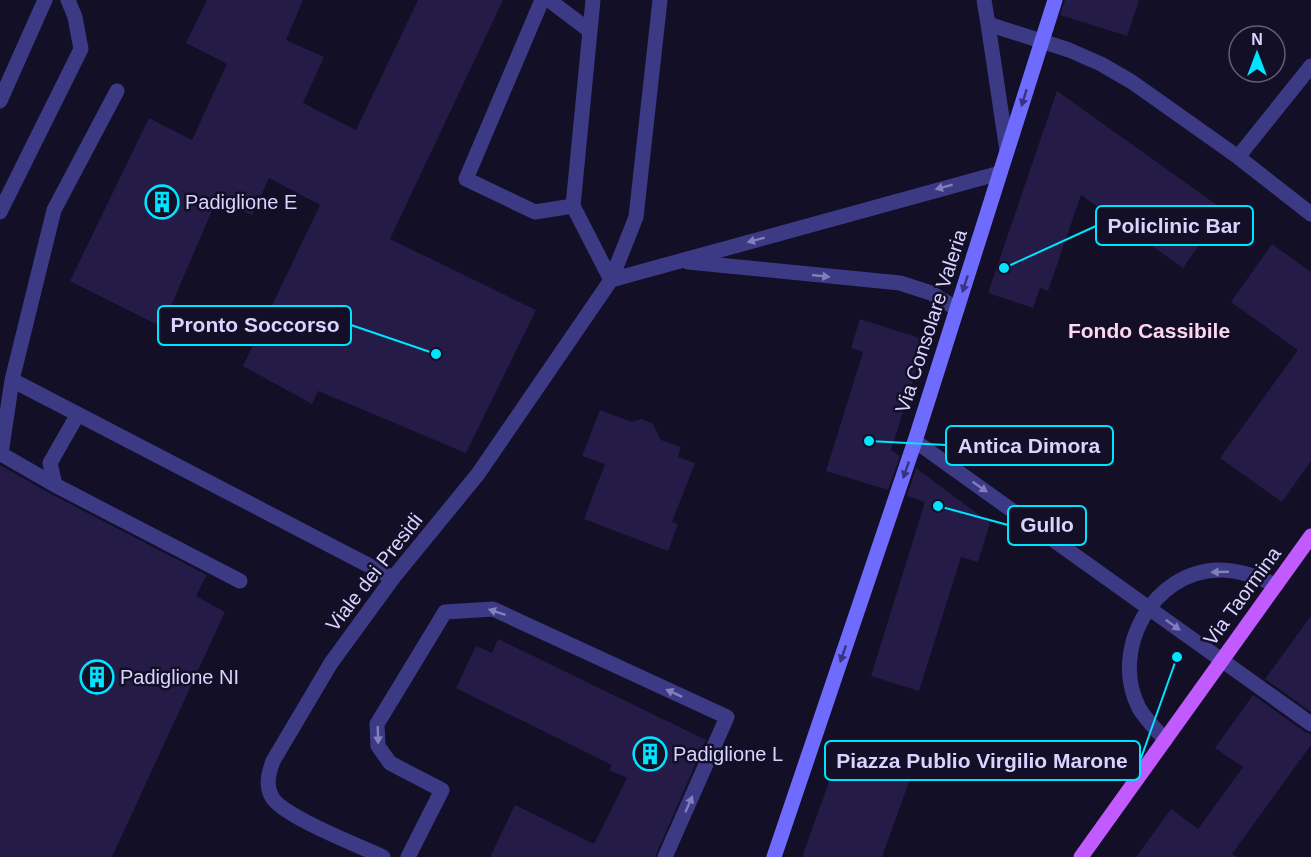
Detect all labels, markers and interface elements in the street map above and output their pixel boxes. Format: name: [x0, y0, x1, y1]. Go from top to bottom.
north arrow: [1227, 24, 1287, 84]
text: N: [1251, 31, 1263, 48]
one-way arrow: [1019, 89, 1028, 107]
one-way arrow: [935, 183, 953, 193]
building icon: Padiglione E: [144, 184, 180, 220]
place label: Padiglione E: [185, 191, 297, 213]
callout: Policlinic Bar: [1096, 206, 1253, 245]
text: Policlinic Bar: [1107, 214, 1241, 237]
street label: Via Consolare Valeria: [891, 226, 971, 416]
one-way arrow: [747, 236, 765, 245]
one-way arrow: [811, 271, 830, 281]
one-way arrow: [960, 275, 969, 293]
callout: Pronto Soccorso: [158, 306, 351, 345]
text: Pronto Soccorso: [170, 313, 340, 336]
district label: Fondo Cassibile: [1068, 319, 1230, 342]
callout: Antica Dimora: [946, 426, 1113, 465]
text: Antica Dimora: [958, 434, 1100, 457]
one-way arrow: [900, 461, 910, 479]
one-way arrow: [972, 481, 988, 492]
callout: Gullo: [1008, 506, 1086, 545]
street label: Viale dei Presidi: [321, 509, 427, 635]
text: Gullo: [1020, 513, 1074, 536]
street label: Via Taormina: [1199, 542, 1286, 649]
one-way arrow: [1210, 567, 1229, 576]
one-way arrow: [488, 607, 506, 616]
one-way arrow: [1165, 619, 1181, 630]
one-way arrow: [837, 645, 847, 663]
building icon: Padiglione NI: [79, 659, 115, 695]
place label: Padiglione NI: [120, 666, 239, 688]
one-way arrow: [666, 688, 683, 697]
one-way arrow: [373, 726, 382, 745]
building icon: Padiglione L: [632, 736, 668, 772]
callout: Piazza Publio Virgilio Marone: [825, 741, 1140, 780]
place label: Padiglione L: [673, 743, 783, 765]
text: Piazza Publio Virgilio Marone: [836, 749, 1128, 772]
one-way arrow: [684, 795, 693, 812]

